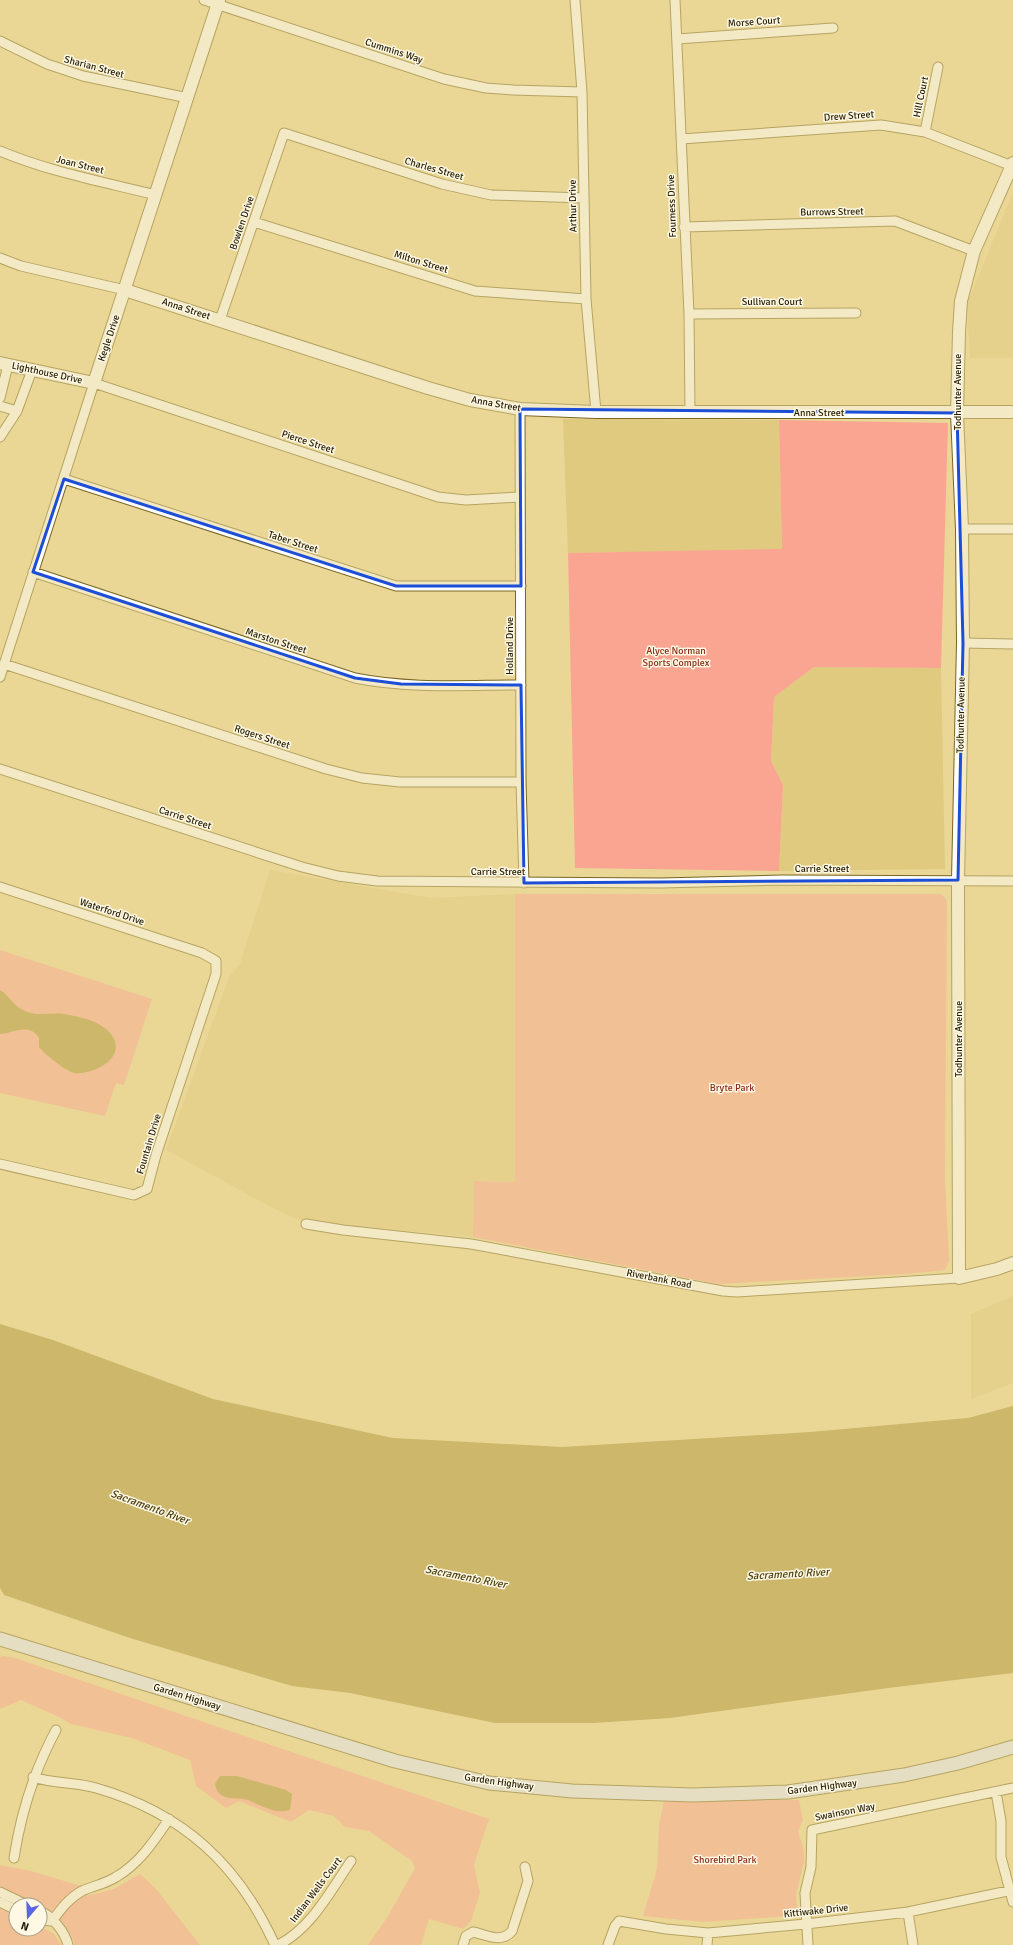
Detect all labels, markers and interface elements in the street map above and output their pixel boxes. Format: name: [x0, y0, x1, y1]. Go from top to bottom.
street label: Morse Court: [727, 14, 781, 30]
street label: Cummins Way: [364, 36, 425, 66]
street label: Sharian Street: [63, 53, 126, 81]
street label: Hill Court: [911, 75, 931, 119]
street label: Drew Street: [823, 108, 875, 124]
street label: Joan Street: [55, 153, 105, 177]
street label: Charles Street: [403, 155, 465, 183]
street label: Fourness Drive: [665, 174, 679, 238]
street label: Arthur Drive: [567, 180, 579, 232]
street label: Bowlen Drive: [227, 194, 257, 252]
street label: Burrows Street: [800, 205, 864, 219]
street label: Milton Street: [393, 248, 450, 276]
street label: Anna Street: [160, 296, 212, 323]
street label: Sullivan Court: [742, 296, 803, 308]
street label: Kegle Drive: [95, 313, 123, 363]
street label: Todhunter Avenue: [952, 354, 964, 430]
street label: Lighthouse Drive: [11, 360, 83, 386]
street label: Anna Street: [470, 394, 522, 414]
street label: Anna Street: [794, 407, 845, 419]
street label: Pierce Street: [280, 428, 336, 456]
street label: Taber Street: [267, 528, 320, 556]
street label: Holland Drive: [504, 617, 516, 675]
street label: Marston Street: [244, 625, 309, 657]
park label: Alyce Norman Sports Complex: [643, 645, 710, 669]
street label: Todhunter Avenue: [954, 677, 968, 753]
street label: Rogers Street: [233, 722, 292, 752]
street label: Carrie Street: [157, 804, 213, 832]
street label: Carrie Street: [795, 863, 850, 875]
street label: Carrie Street: [471, 866, 526, 878]
street label: Waterford Drive: [78, 896, 146, 928]
street label: Todhunter Avenue: [953, 1001, 965, 1077]
park label: Bryte Park: [710, 1082, 754, 1094]
street label: Fountain Drive: [134, 1112, 164, 1176]
street label: Riverbank Road: [625, 1267, 693, 1291]
water label: Sacramento River: [109, 1487, 193, 1528]
water label: Sacramento River: [424, 1563, 510, 1592]
water label: Sacramento River: [746, 1565, 831, 1583]
street label: Garden Highway: [152, 1681, 222, 1713]
street label: Garden Highway: [464, 1771, 535, 1793]
street label: Garden Highway: [787, 1777, 858, 1797]
street label: Swainson Way: [814, 1800, 876, 1824]
park label: Shorebird Park: [694, 1854, 757, 1866]
street label: Indian Wells Court: [288, 1855, 345, 1925]
north arrow: [8, 1897, 48, 1937]
street label: Kittiwake Drive: [783, 1902, 849, 1920]
text: N: [19, 1919, 31, 1933]

